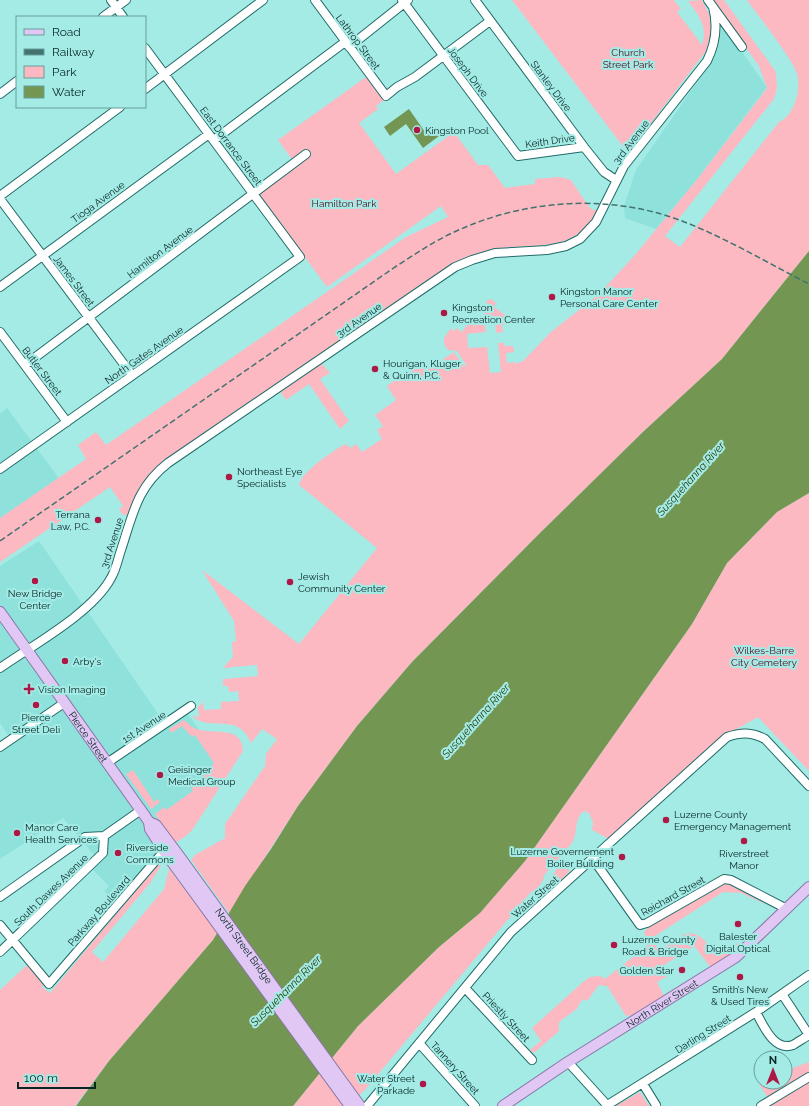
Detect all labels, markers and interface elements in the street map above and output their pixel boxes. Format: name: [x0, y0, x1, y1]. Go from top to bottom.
street label: Lathrop Street: [334, 12, 383, 72]
legend: [16, 16, 146, 108]
text: Road: [52, 25, 81, 39]
text: Railway: [52, 45, 95, 59]
street label: Joseph Drive: [446, 45, 490, 99]
park label: Church Street Park: [603, 47, 654, 70]
street label: Stanley Drive: [528, 58, 574, 114]
text: Park: [52, 65, 77, 79]
text: Water: [52, 85, 86, 99]
street label: East Dorrance Street: [198, 105, 264, 188]
street label: 3rd Avenue: [611, 118, 651, 166]
marker: Kingston Pool: [412, 125, 422, 135]
place label: Kingston Pool: [425, 125, 489, 136]
street label: Keith Drive: [525, 132, 576, 150]
street label: Tioga Avenue: [69, 179, 127, 225]
park label: Hamilton Park: [312, 198, 377, 209]
street label: Hamilton Avenue: [125, 224, 195, 280]
street label: James Street: [51, 254, 97, 309]
place label: Kingston Manor Personal Care Center: [560, 286, 658, 309]
marker: Kingston Manor Personal Care Center: [547, 292, 557, 302]
street label: 3rd Avenue: [334, 300, 384, 339]
place label: Kingston Recreation Center: [452, 302, 536, 325]
marker: Kingston Recreation Center: [439, 308, 449, 318]
street label: North Gates Avenue: [103, 324, 185, 386]
street label: Butler Street: [20, 344, 64, 398]
place label: Hourigan, Kluger & Quinn, P.C.: [383, 358, 461, 381]
marker: Hourigan, Kluger & Quinn, P.C.: [370, 364, 380, 374]
water label: Susquehanna River: [654, 438, 728, 519]
place label: Northeast Eye Specialists: [237, 466, 302, 489]
marker: Northeast Eye Specialists: [224, 472, 234, 482]
place label: Terrana Law, P.C.: [51, 509, 90, 532]
marker: Terrana Law, P.C.: [93, 515, 103, 525]
street label: 3rd Avenue: [99, 516, 125, 570]
place label: Jewish Community Center: [298, 571, 386, 594]
marker: New Bridge Center: [30, 576, 40, 586]
marker: Jewish Community Center: [285, 577, 295, 587]
place label: New Bridge Center: [8, 588, 62, 611]
park label: Wilkes-Barre City Cemetery: [731, 645, 798, 668]
marker: Arby's: [60, 656, 70, 666]
place label: Arby's: [73, 656, 102, 667]
water label: Susquehanna River: [439, 680, 513, 761]
marker: Vision Imaging: [23, 683, 35, 695]
place label: Vision Imaging: [38, 684, 106, 695]
marker: Pierce Street Deli: [31, 700, 41, 710]
street label: Pierce Street: [67, 709, 111, 765]
street label: 1st Avenue: [120, 709, 168, 745]
place label: Pierce Street Deli: [12, 712, 60, 735]
place label: Geisinger Medical Group: [168, 764, 235, 787]
marker: Geisinger Medical Group: [155, 770, 165, 780]
place label: Luzerne County Emergency Management: [674, 809, 792, 832]
marker: Luzerne County Emergency Management: [661, 815, 671, 825]
place label: Manor Care Health Services: [25, 822, 97, 845]
marker: Manor Care Health Services: [12, 828, 22, 838]
marker: Riverstreet Manor: [739, 836, 749, 846]
place label: Riverside Commons: [126, 842, 174, 865]
place label: Luzerne Governement Boiler Building: [510, 846, 615, 869]
marker: Riverside Commons: [113, 848, 123, 858]
place label: Riverstreet Manor: [719, 848, 770, 871]
street label: South Dawes Avenue: [12, 852, 90, 928]
marker: Luzerne Governement Boiler Building: [617, 852, 627, 862]
street label: Water Street: [509, 873, 561, 920]
street label: Parkway Boulevard: [66, 874, 132, 948]
street label: Reichard Street: [639, 874, 707, 918]
street label: North Street Bridge: [213, 906, 275, 985]
marker: Balester Digital Optical: [733, 919, 743, 929]
place label: Balester Digital Optical: [706, 931, 770, 954]
place label: Luzerne County Road & Bridge: [622, 934, 696, 957]
marker: Luzerne County Road & Bridge: [609, 940, 619, 950]
water label: Susquehanna River: [247, 952, 325, 1030]
place label: Golden Star: [619, 965, 674, 976]
marker: Golden Star: [677, 965, 687, 975]
marker: Smith’s New & Used Tires: [735, 972, 745, 982]
street label: North River Street: [624, 977, 700, 1030]
place label: Smith’s New & Used Tires: [711, 984, 769, 1007]
street label: Priestly Street: [480, 990, 532, 1045]
street label: Darling Street: [673, 1012, 733, 1055]
street label: Tannery Street: [429, 1039, 482, 1097]
north arrow: [753, 1050, 793, 1090]
text: N: [769, 1054, 777, 1067]
scale bar: [18, 1064, 95, 1090]
text: 100 m: [24, 1071, 58, 1085]
place label: Water Street Parkade: [357, 1073, 416, 1096]
marker: Water Street Parkade: [418, 1079, 428, 1089]

